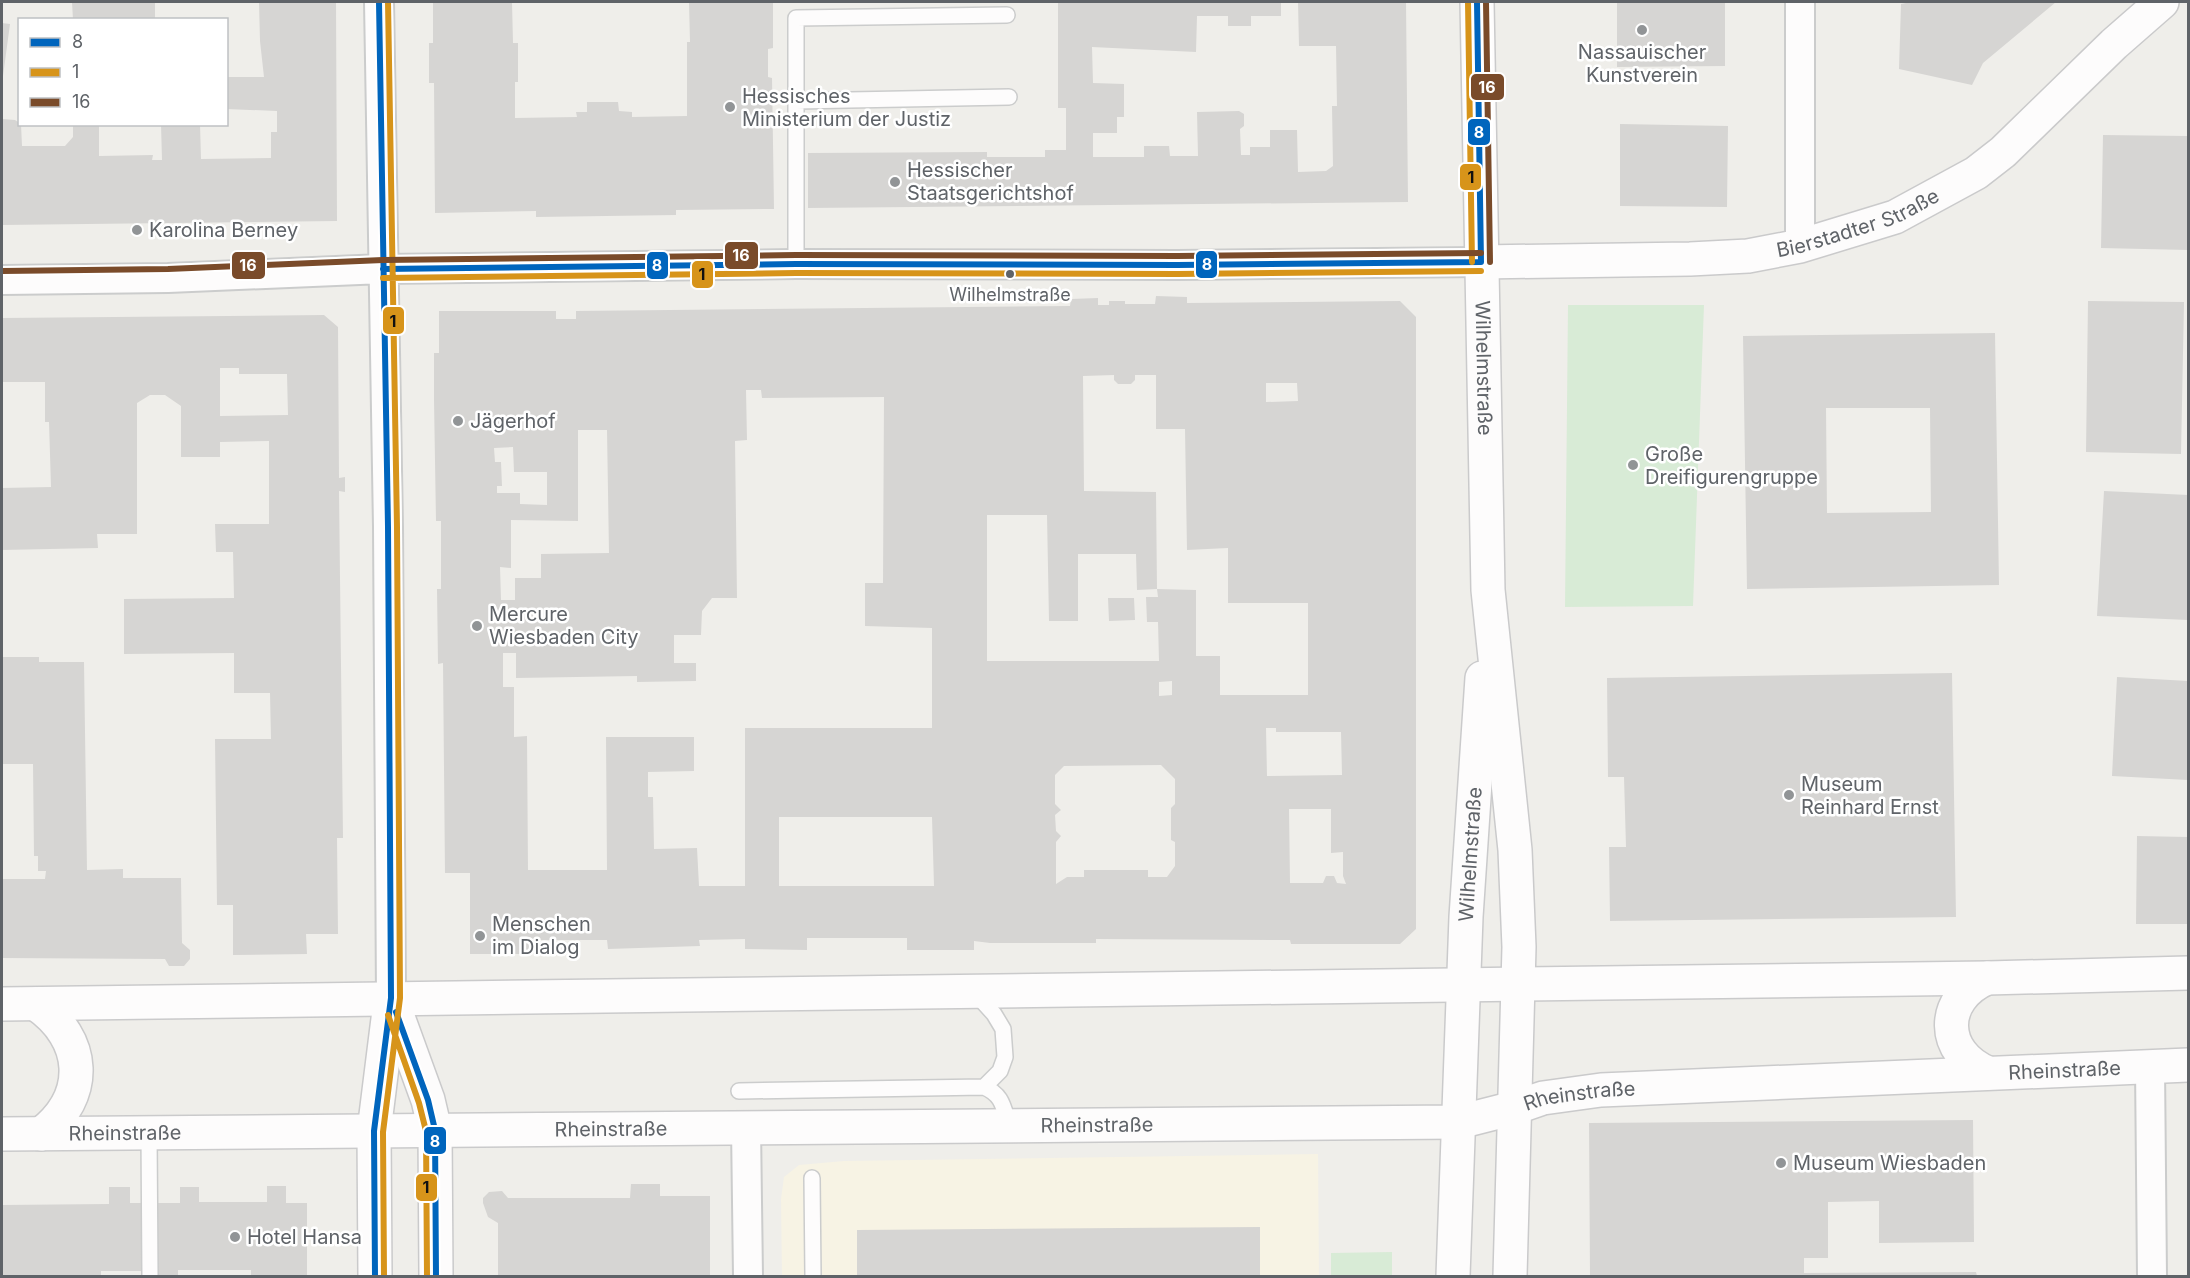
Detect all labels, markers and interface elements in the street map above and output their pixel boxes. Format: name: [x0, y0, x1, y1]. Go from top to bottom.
legend: [18, 18, 228, 126]
marker: Nassauischer Kunstverein: [1635, 23, 1649, 37]
text: 8: [72, 31, 83, 52]
place label: Nassauischer Kunstverein: [1578, 40, 1707, 87]
text: 1: [72, 61, 79, 82]
line badge: 16: [1470, 73, 1505, 101]
text: 16: [1478, 77, 1496, 97]
place label: Hessisches Ministerium der Justiz: [742, 84, 951, 131]
text: 16: [72, 91, 90, 112]
marker: Hessisches Ministerium der Justiz: [723, 100, 737, 114]
line badge: 8: [1467, 118, 1491, 146]
text: 8: [1474, 122, 1484, 142]
place label: Hessischer Staatsgerichtshof: [907, 158, 1074, 205]
line badge: 1: [1459, 163, 1482, 191]
text: 1: [1468, 167, 1474, 187]
marker: Hessischer Staatsgerichtshof: [888, 175, 902, 189]
street label: Bierstadter Straße: [1774, 183, 1943, 262]
place label: Karolina Berney: [149, 218, 298, 242]
marker: Karolina Berney: [130, 223, 144, 237]
line badge: 16: [724, 241, 759, 270]
text: 16: [732, 245, 750, 265]
line badge: 8: [1195, 250, 1218, 279]
line badge: 16: [231, 251, 266, 280]
line badge: 8: [646, 251, 669, 280]
text: 8: [1202, 254, 1212, 274]
text: 16: [239, 255, 257, 275]
text: 8: [652, 255, 662, 275]
line badge: 1: [691, 260, 714, 289]
text: 1: [699, 264, 705, 284]
marker: Wilhelmstraße: [1004, 268, 1016, 280]
place label: Wilhelmstraße: [949, 284, 1071, 305]
street label: Wilhelmstraße: [1471, 300, 1497, 436]
line badge: 1: [382, 306, 405, 335]
text: 1: [390, 311, 396, 331]
place label: Jägerhof: [470, 409, 556, 433]
marker: Jägerhof: [451, 414, 465, 428]
place label: Große Dreifigurengruppe: [1645, 442, 1818, 489]
marker: Große Dreifigurengruppe: [1626, 458, 1640, 472]
place label: Mercure Wiesbaden City: [489, 602, 638, 649]
marker: Mercure Wiesbaden City: [470, 619, 484, 633]
place label: Museum Reinhard Ernst: [1801, 772, 1939, 819]
street label: Wilhelmstraße: [1454, 786, 1487, 923]
marker: Museum Reinhard Ernst: [1782, 788, 1796, 802]
place label: Menschen im Dialog: [492, 912, 591, 959]
marker: Menschen im Dialog: [473, 929, 487, 943]
street label: Rheinstraße: [2008, 1056, 2121, 1085]
street label: Rheinstraße: [1520, 1077, 1636, 1116]
street label: Rheinstraße: [1040, 1113, 1154, 1137]
street label: Rheinstraße: [554, 1117, 668, 1141]
street label: Rheinstraße: [68, 1121, 182, 1145]
line badge: 8: [423, 1126, 447, 1155]
text: 8: [430, 1131, 440, 1151]
place label: Museum Wiesbaden: [1793, 1151, 1986, 1175]
marker: Museum Wiesbaden: [1774, 1156, 1788, 1170]
line badge: 1: [415, 1173, 438, 1202]
text: 1: [423, 1177, 429, 1197]
place label: Hotel Hansa: [247, 1225, 362, 1249]
marker: Hotel Hansa: [228, 1230, 242, 1244]

